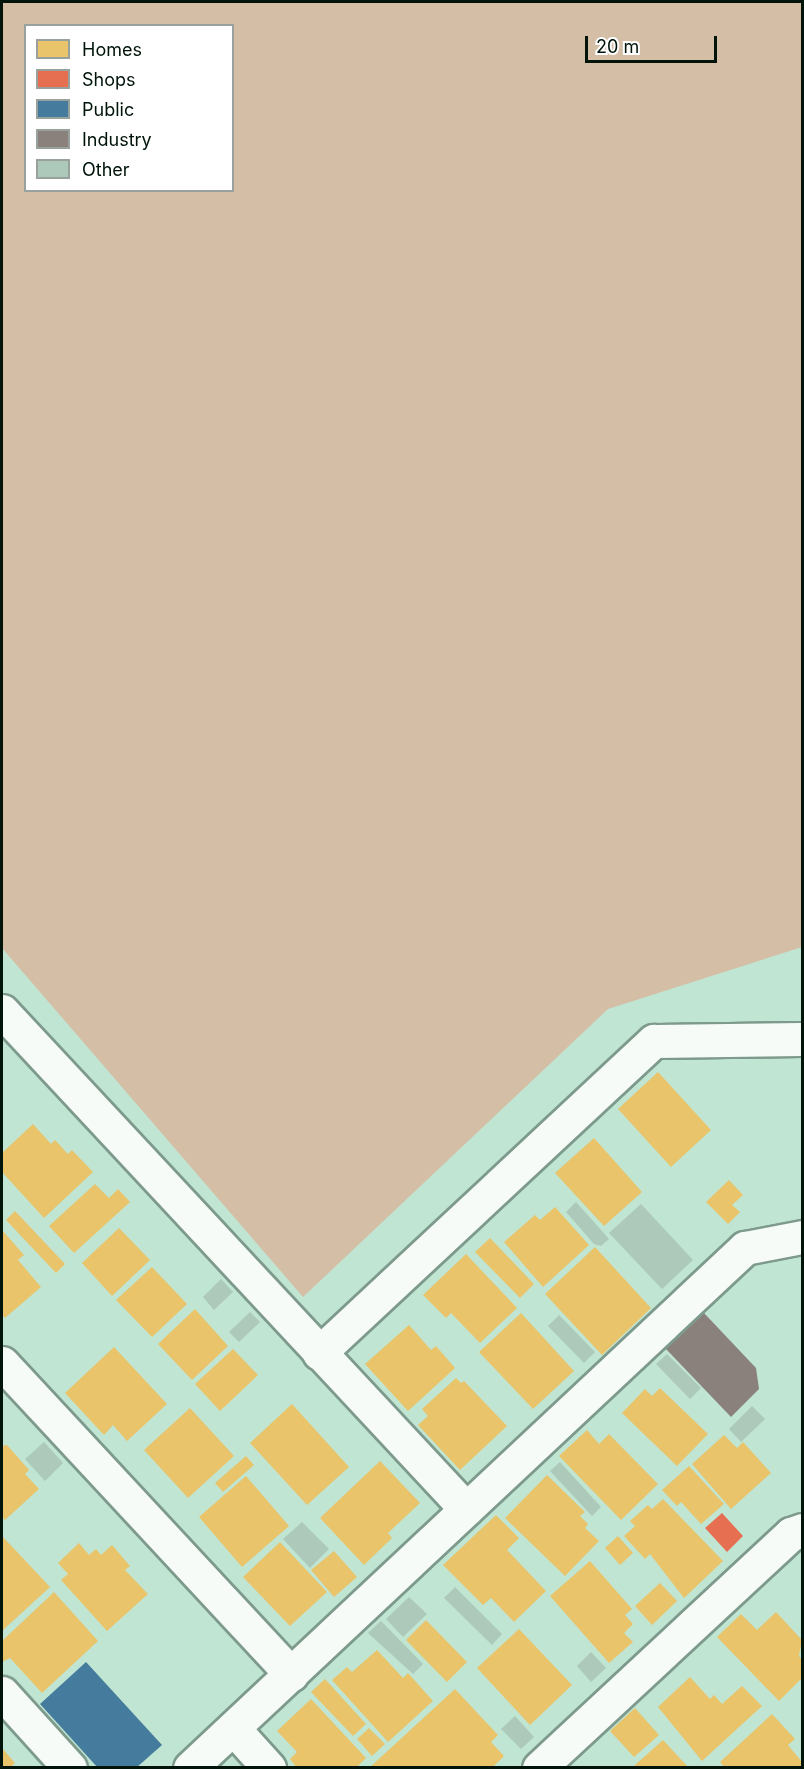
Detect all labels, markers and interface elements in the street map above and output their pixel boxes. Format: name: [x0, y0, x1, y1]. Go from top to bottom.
legend: [24, 24, 234, 192]
scale bar: [588, 24, 720, 62]
text: 20 m: [596, 36, 639, 57]
text: Homes: [82, 39, 142, 60]
text: Shops: [82, 69, 136, 90]
text: Public: [82, 99, 134, 120]
text: Industry: [82, 129, 152, 150]
text: Other: [82, 159, 130, 180]

